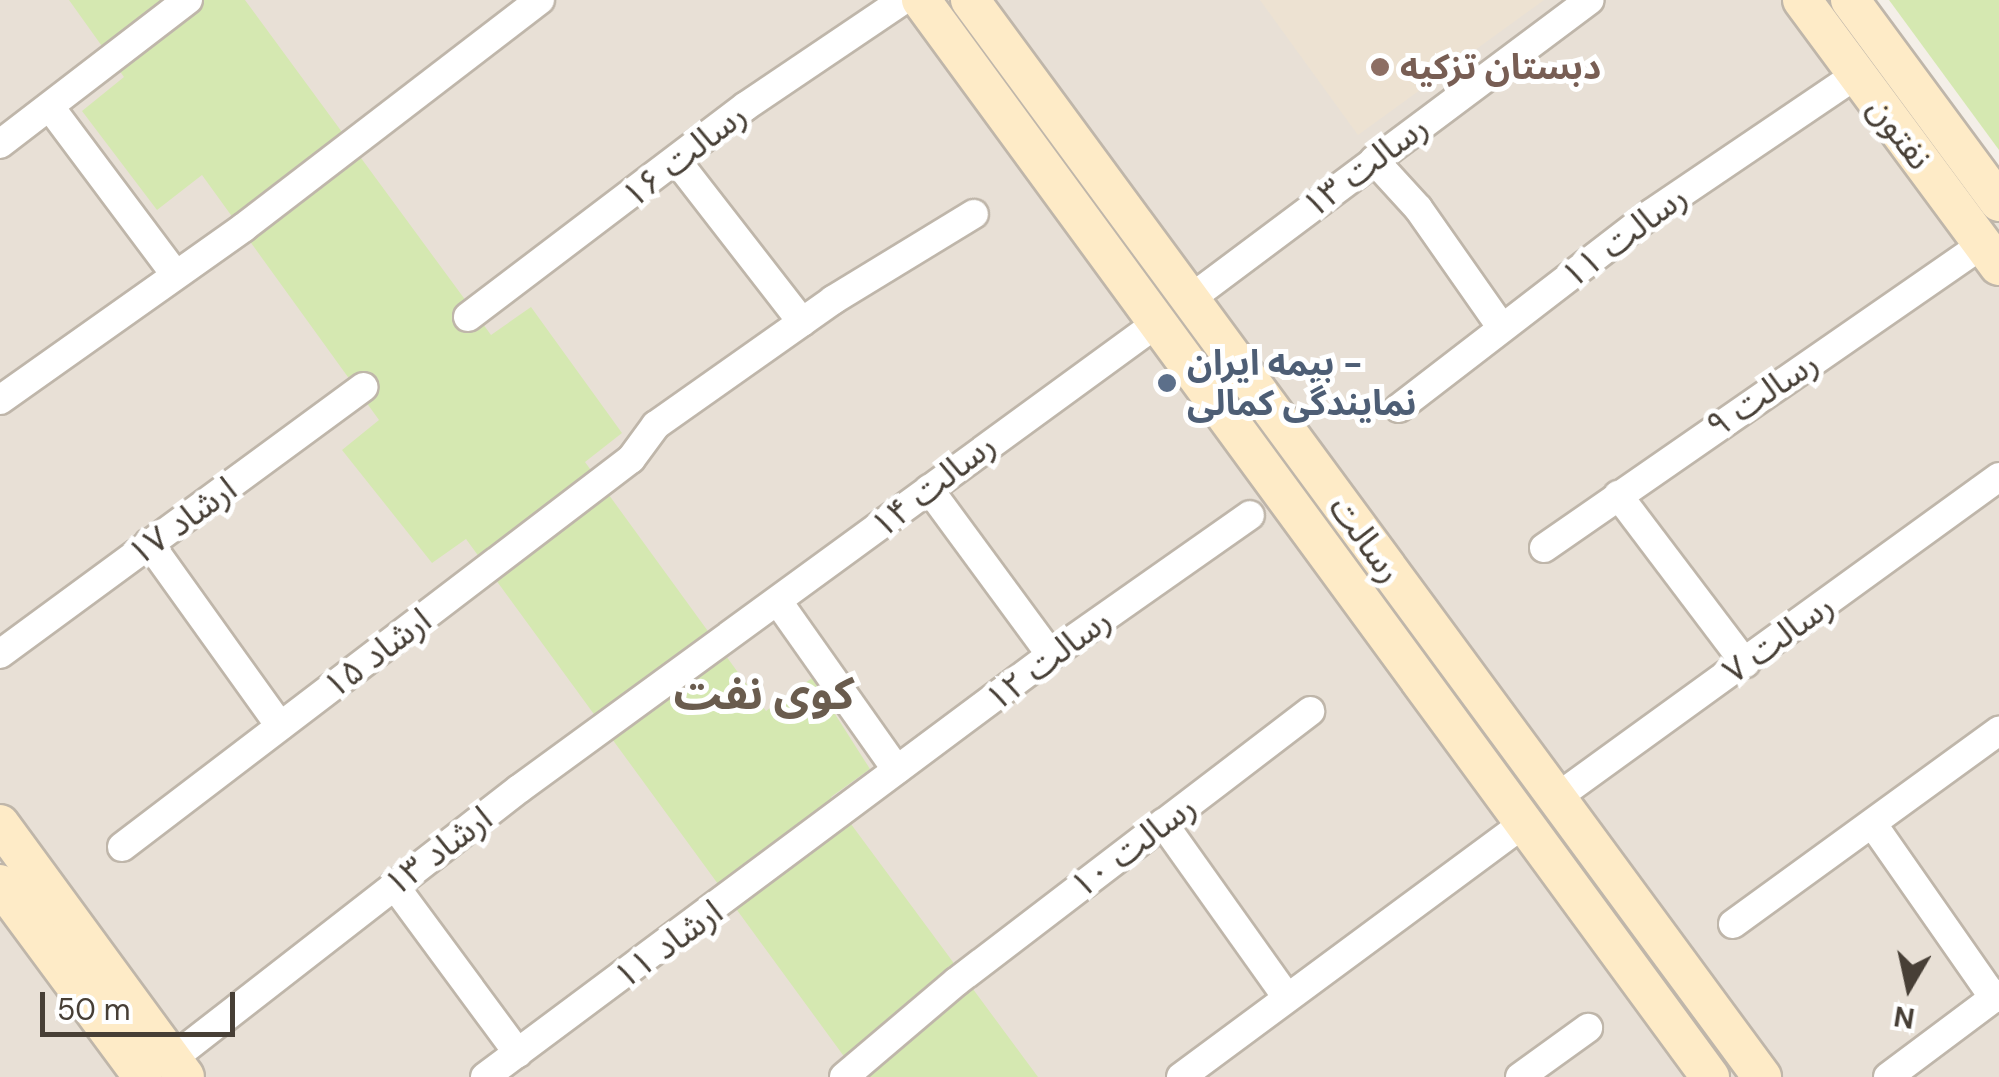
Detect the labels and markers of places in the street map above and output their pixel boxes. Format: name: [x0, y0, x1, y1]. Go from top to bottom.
place label: دبستان تزکیه: [1400, 46, 1601, 88]
marker: دبستان تزکیه: [1369, 56, 1391, 78]
place label: بیمه ایران - نمایندگى کمالى: [1187, 342, 1416, 424]
marker: بیمه ایران - نمایندگى کمالى: [1156, 372, 1178, 394]

